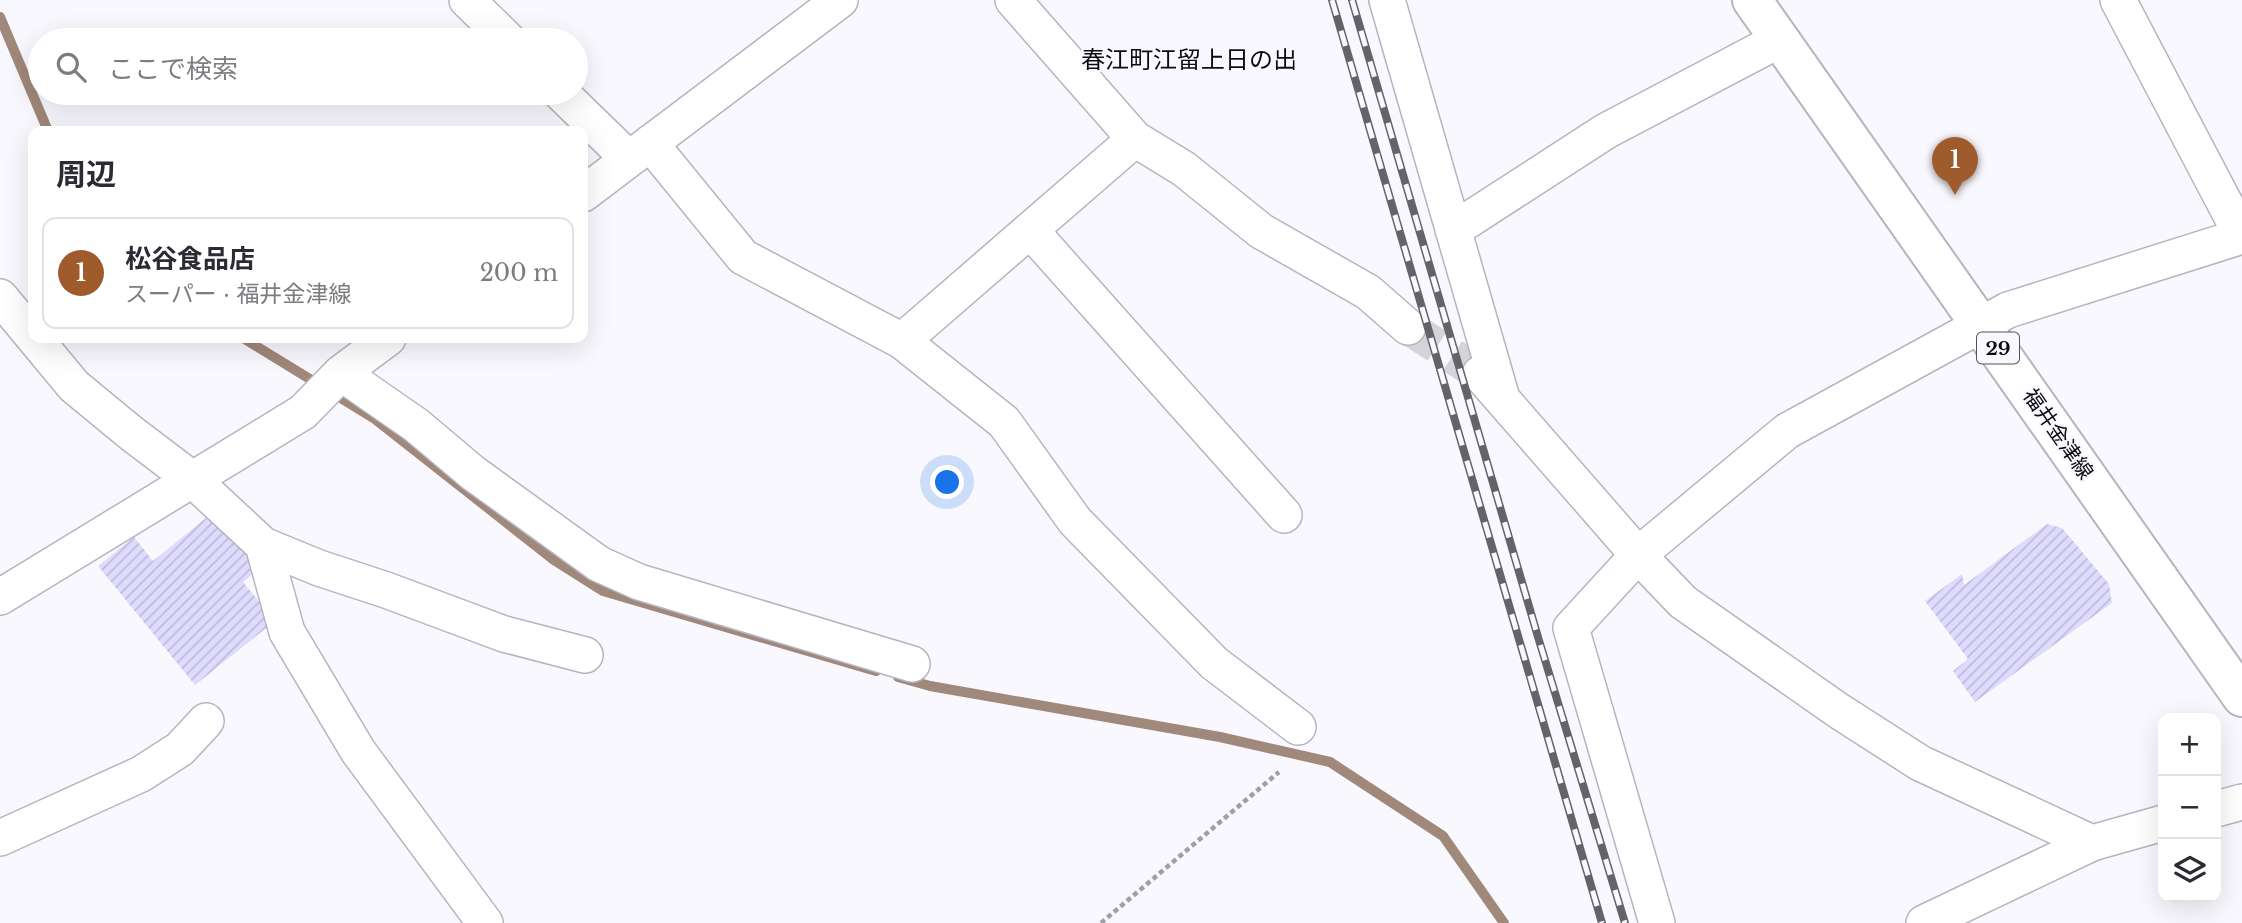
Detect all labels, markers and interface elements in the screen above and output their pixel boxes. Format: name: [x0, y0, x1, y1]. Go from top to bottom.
search box: [28, 28, 588, 105]
district label: 春江町江留上日の出: [1081, 45, 1297, 74]
icon: search: [52, 48, 90, 86]
text: ここで検索: [108, 53, 238, 85]
pin: 1: [1932, 137, 1978, 195]
text: 周辺: [56, 156, 116, 193]
text: 松谷食品店: [125, 243, 255, 275]
text: 1: [76, 259, 86, 287]
text: 200 m: [480, 259, 558, 287]
text: スーパー · 福井金津線: [125, 280, 352, 308]
road number: 29: [1977, 332, 2019, 364]
street label: 福井金津線: [2017, 384, 2099, 484]
your location: [930, 465, 964, 499]
map controls: [2158, 713, 2221, 902]
button: +: [2158, 713, 2221, 776]
button: −: [2158, 776, 2221, 839]
button: layers: [2158, 839, 2221, 902]

